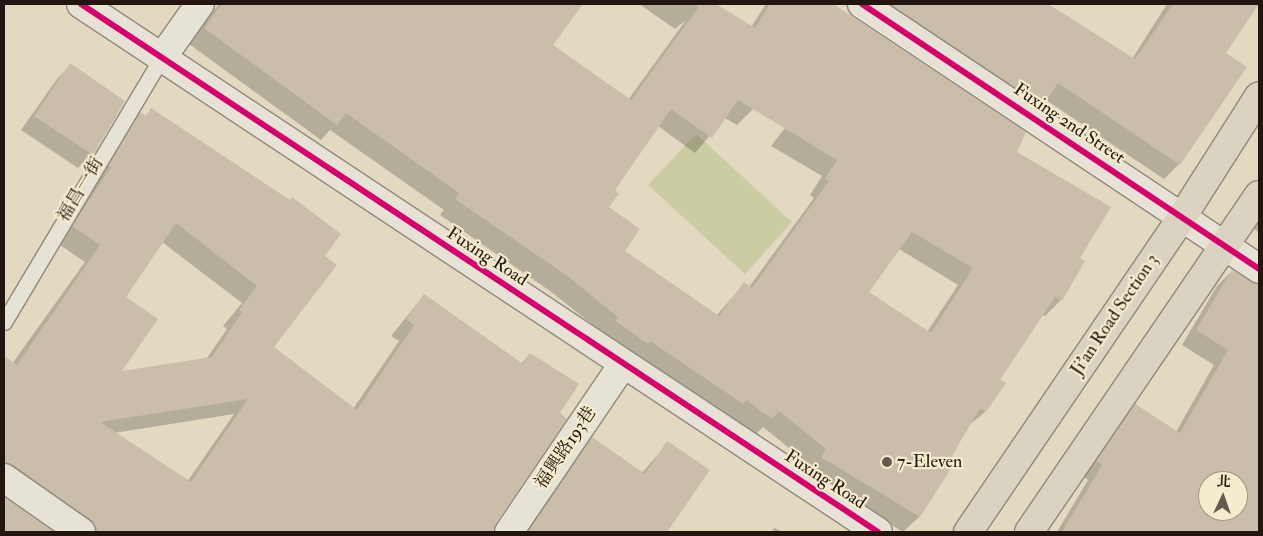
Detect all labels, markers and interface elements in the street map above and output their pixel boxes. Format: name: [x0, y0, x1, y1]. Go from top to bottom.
street label: Fuxing 2nd Street: [1009, 79, 1129, 169]
street label: 福昌一街: [53, 154, 109, 226]
street label: Fuxing Road: [442, 223, 532, 291]
street label: Ji’an Road Section 3: [1066, 250, 1164, 380]
street label: 福興路193巷: [531, 403, 601, 493]
street label: Fuxing Road: [780, 446, 870, 514]
place label: 7-Eleven: [897, 451, 962, 473]
marker: 7-Eleven: [881, 456, 893, 468]
north arrow: [1198, 471, 1248, 521]
text: 北: [1216, 473, 1231, 490]

